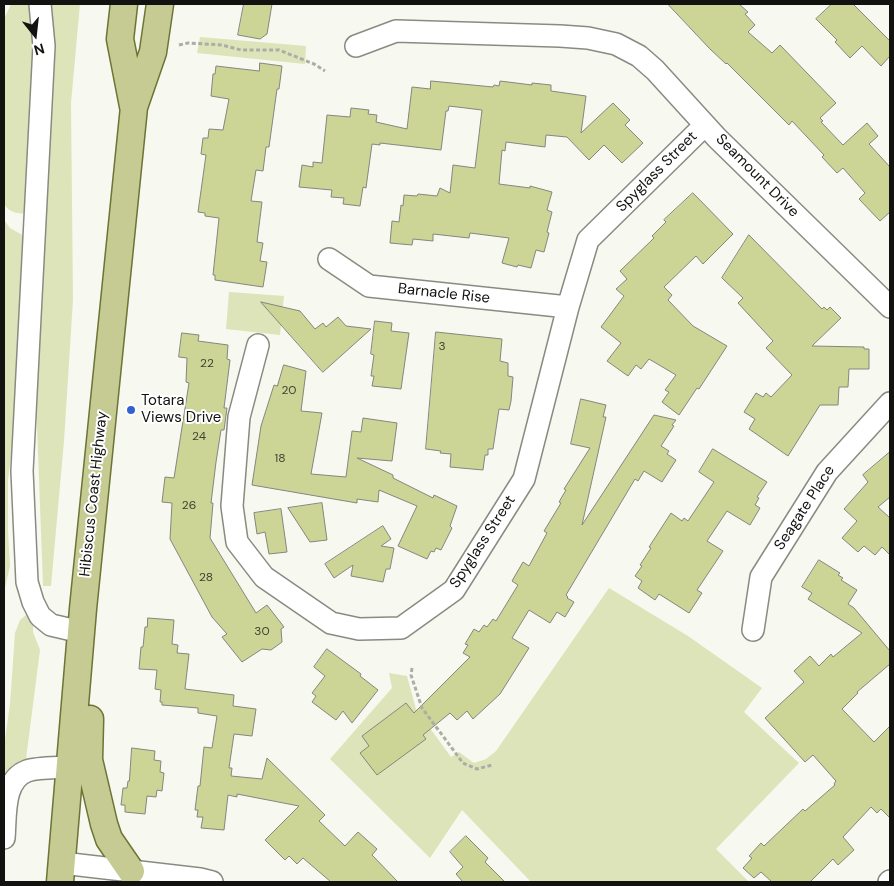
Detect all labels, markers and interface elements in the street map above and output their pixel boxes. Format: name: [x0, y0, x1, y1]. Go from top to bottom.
north arrow: [10, 10, 60, 60]
text: N: [32, 39, 47, 59]
street label: Spyglass Street: [613, 128, 701, 216]
street label: Seamount Drive: [712, 131, 802, 221]
street label: Barnacle Rise: [397, 280, 491, 308]
house number: 3: [438, 340, 446, 354]
house number: 22: [200, 357, 214, 371]
house number: 20: [282, 384, 296, 398]
place label: Totara Views Drive: [141, 392, 221, 427]
marker: Totara Views Drive: [125, 404, 137, 416]
street label: Hibiscus Coast Highway: [76, 410, 112, 578]
house number: 24: [192, 430, 206, 444]
house number: 18: [274, 452, 286, 466]
street label: Seagate Place: [771, 462, 839, 554]
street label: Spyglass Street: [446, 492, 520, 592]
house number: 26: [182, 499, 196, 513]
house number: 28: [199, 571, 213, 585]
house number: 30: [254, 625, 270, 639]

